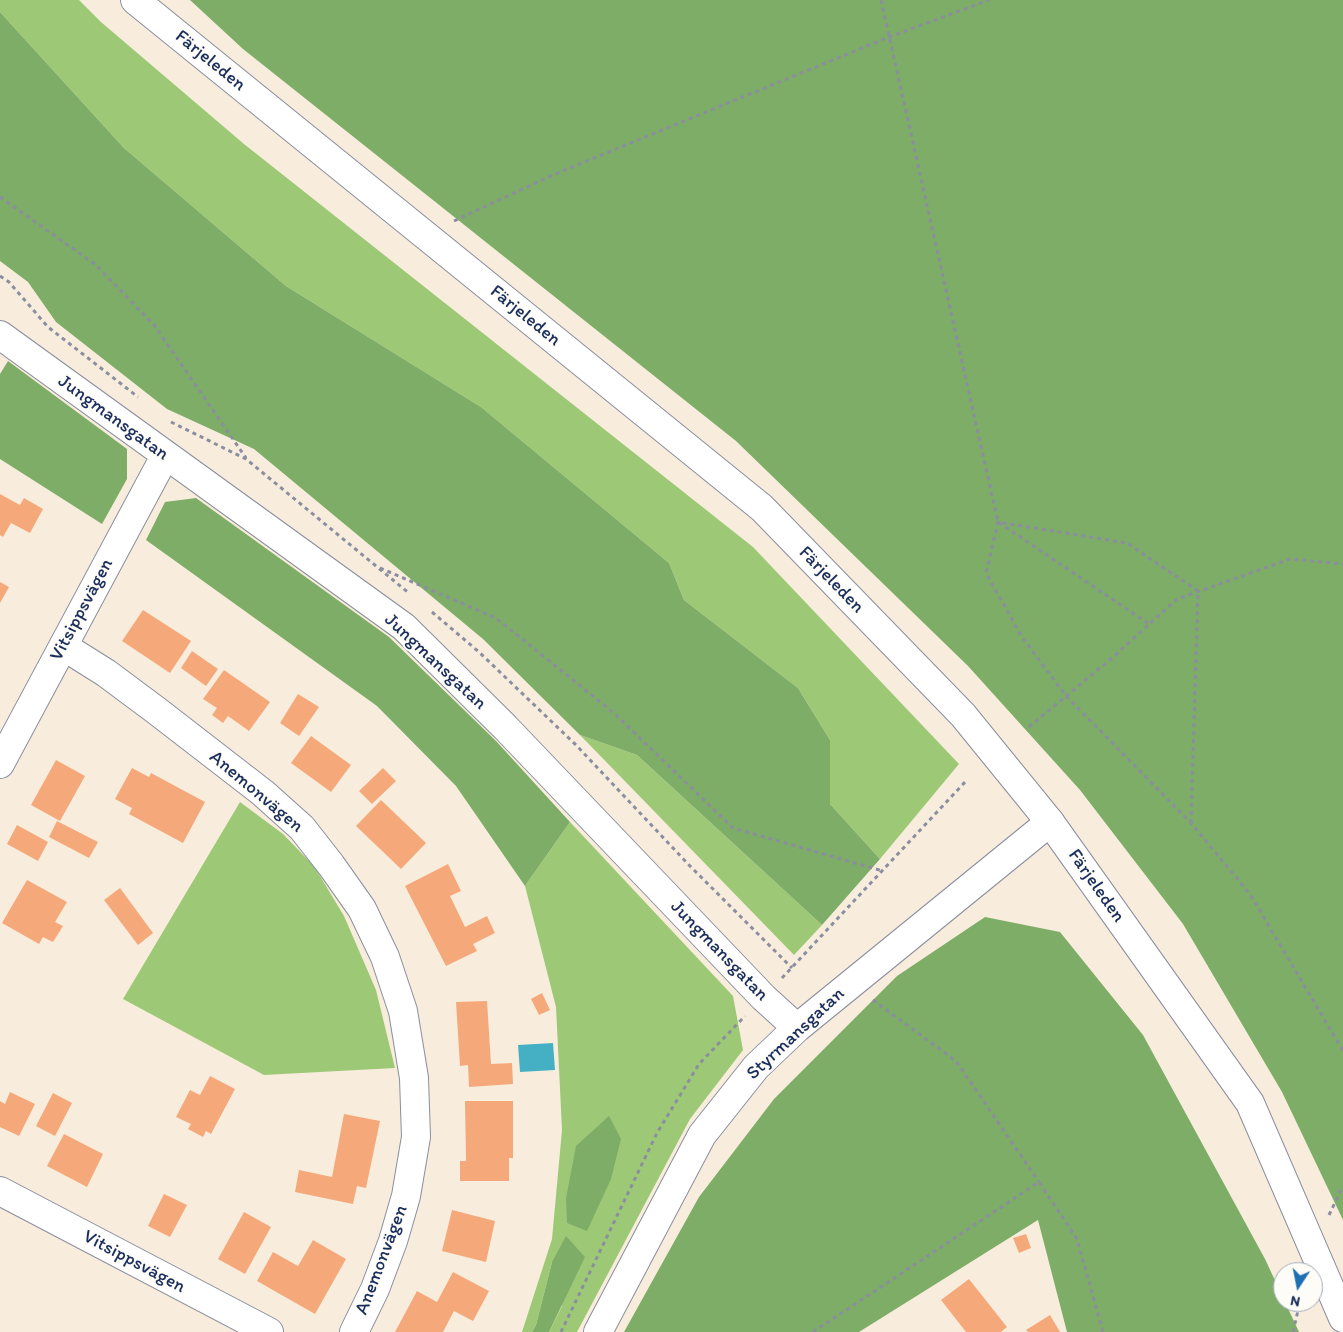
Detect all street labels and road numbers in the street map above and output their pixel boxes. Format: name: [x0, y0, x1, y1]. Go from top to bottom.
street label: Färjeleden: [170, 26, 250, 96]
street label: Färjeleden: [485, 281, 565, 351]
street label: Jungmansgatan: [53, 370, 173, 466]
street label: Färjeleden: [793, 542, 869, 618]
street label: Vitsippsvägen: [45, 555, 119, 665]
street label: Jungmansgatan: [379, 609, 491, 715]
street label: Anemonvägen: [204, 746, 308, 838]
street label: Färjeleden: [1062, 845, 1130, 927]
street label: Jungmansgatan: [665, 896, 773, 1006]
street label: Styrmansgatan: [742, 983, 850, 1085]
street label: Anemonvägen: [351, 1202, 413, 1318]
street label: Vitsippsvägen: [79, 1225, 189, 1299]

